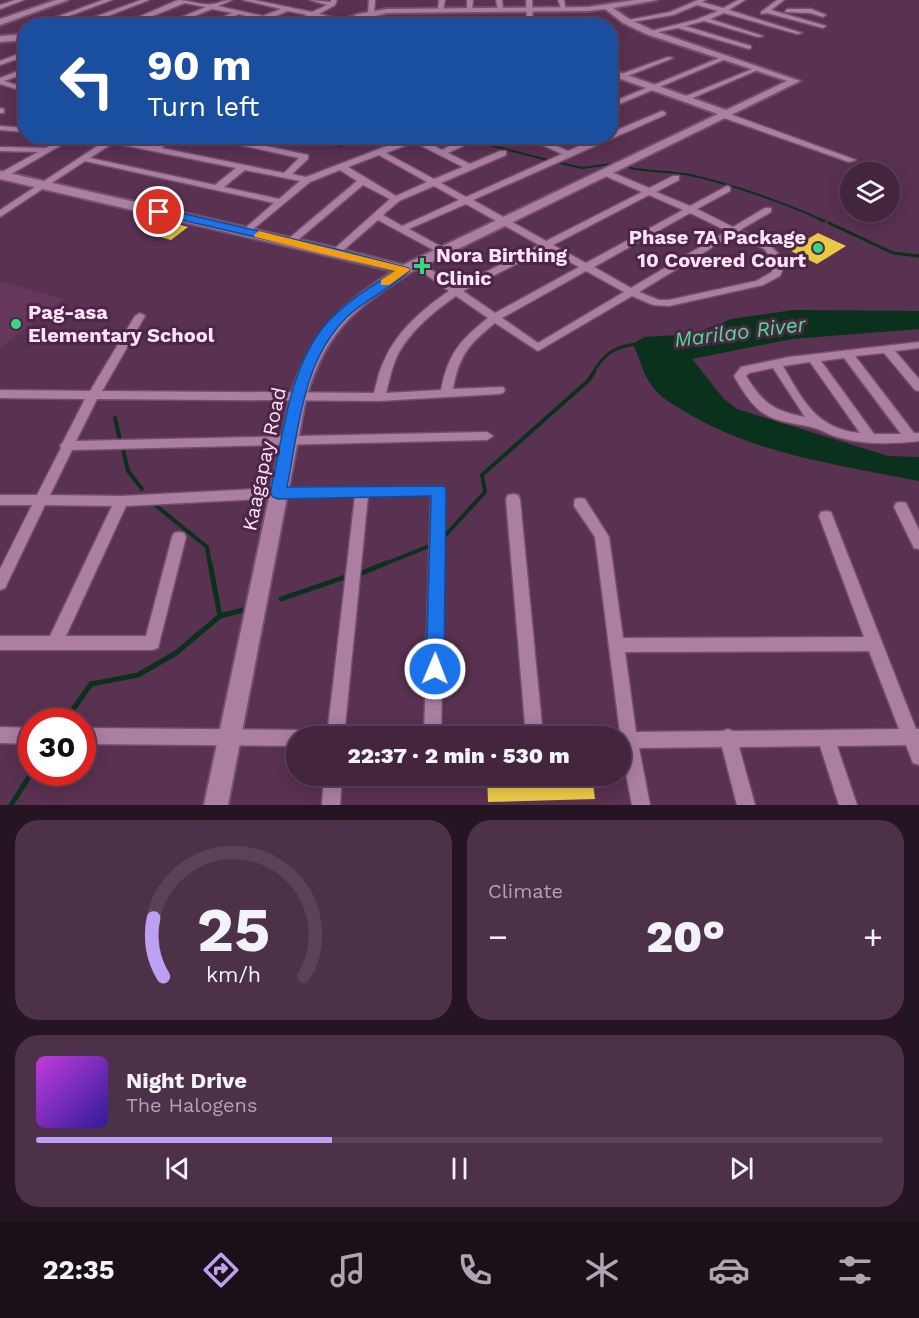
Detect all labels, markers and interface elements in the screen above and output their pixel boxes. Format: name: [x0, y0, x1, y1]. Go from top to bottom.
text: 90 m: [147, 41, 251, 90]
icon: left: [48, 42, 126, 120]
text: Turn left: [147, 91, 259, 123]
map controls: [840, 162, 900, 222]
button: layers: [840, 162, 900, 222]
pin: [133, 186, 184, 237]
icon: arrive: [142, 195, 175, 228]
place label: Phase 7A Package 10 Covered Court: [629, 225, 806, 272]
marker: Phase 7A Package 10 Covered Court: [811, 241, 825, 255]
place label: Nora Birthing Clinic: [436, 243, 568, 290]
marker: Nora Birthing Clinic: [413, 257, 431, 275]
place label: Pag-asa Elementary School: [28, 300, 215, 347]
water label: Marilao River: [673, 311, 808, 352]
marker: Pag-asa Elementary School: [9, 317, 23, 331]
street label: Kaagapay Road: [237, 385, 291, 533]
position arrow: [403, 637, 467, 701]
speed limit sign: 30: [18, 708, 96, 786]
text: 22:37 · 2 min · 530 m: [347, 743, 570, 768]
text: Climate: [488, 879, 563, 903]
text: 25: [197, 893, 270, 966]
text: 20°: [646, 910, 725, 963]
text: −: [488, 917, 508, 956]
text: +: [863, 917, 883, 956]
text: km/h: [206, 962, 261, 987]
text: Night Drive: [126, 1068, 247, 1093]
text: The Halogens: [126, 1093, 258, 1117]
icon: previous: [161, 1152, 194, 1185]
icon: pause: [443, 1152, 476, 1185]
icon: next: [725, 1152, 758, 1185]
icon: directions: [200, 1249, 242, 1291]
icon: music: [327, 1249, 369, 1291]
icon: phone: [454, 1249, 496, 1291]
icon: climate: [581, 1249, 623, 1291]
icon: car: [708, 1249, 750, 1291]
icon: filters: [834, 1249, 876, 1291]
text: 22:35: [42, 1254, 115, 1286]

